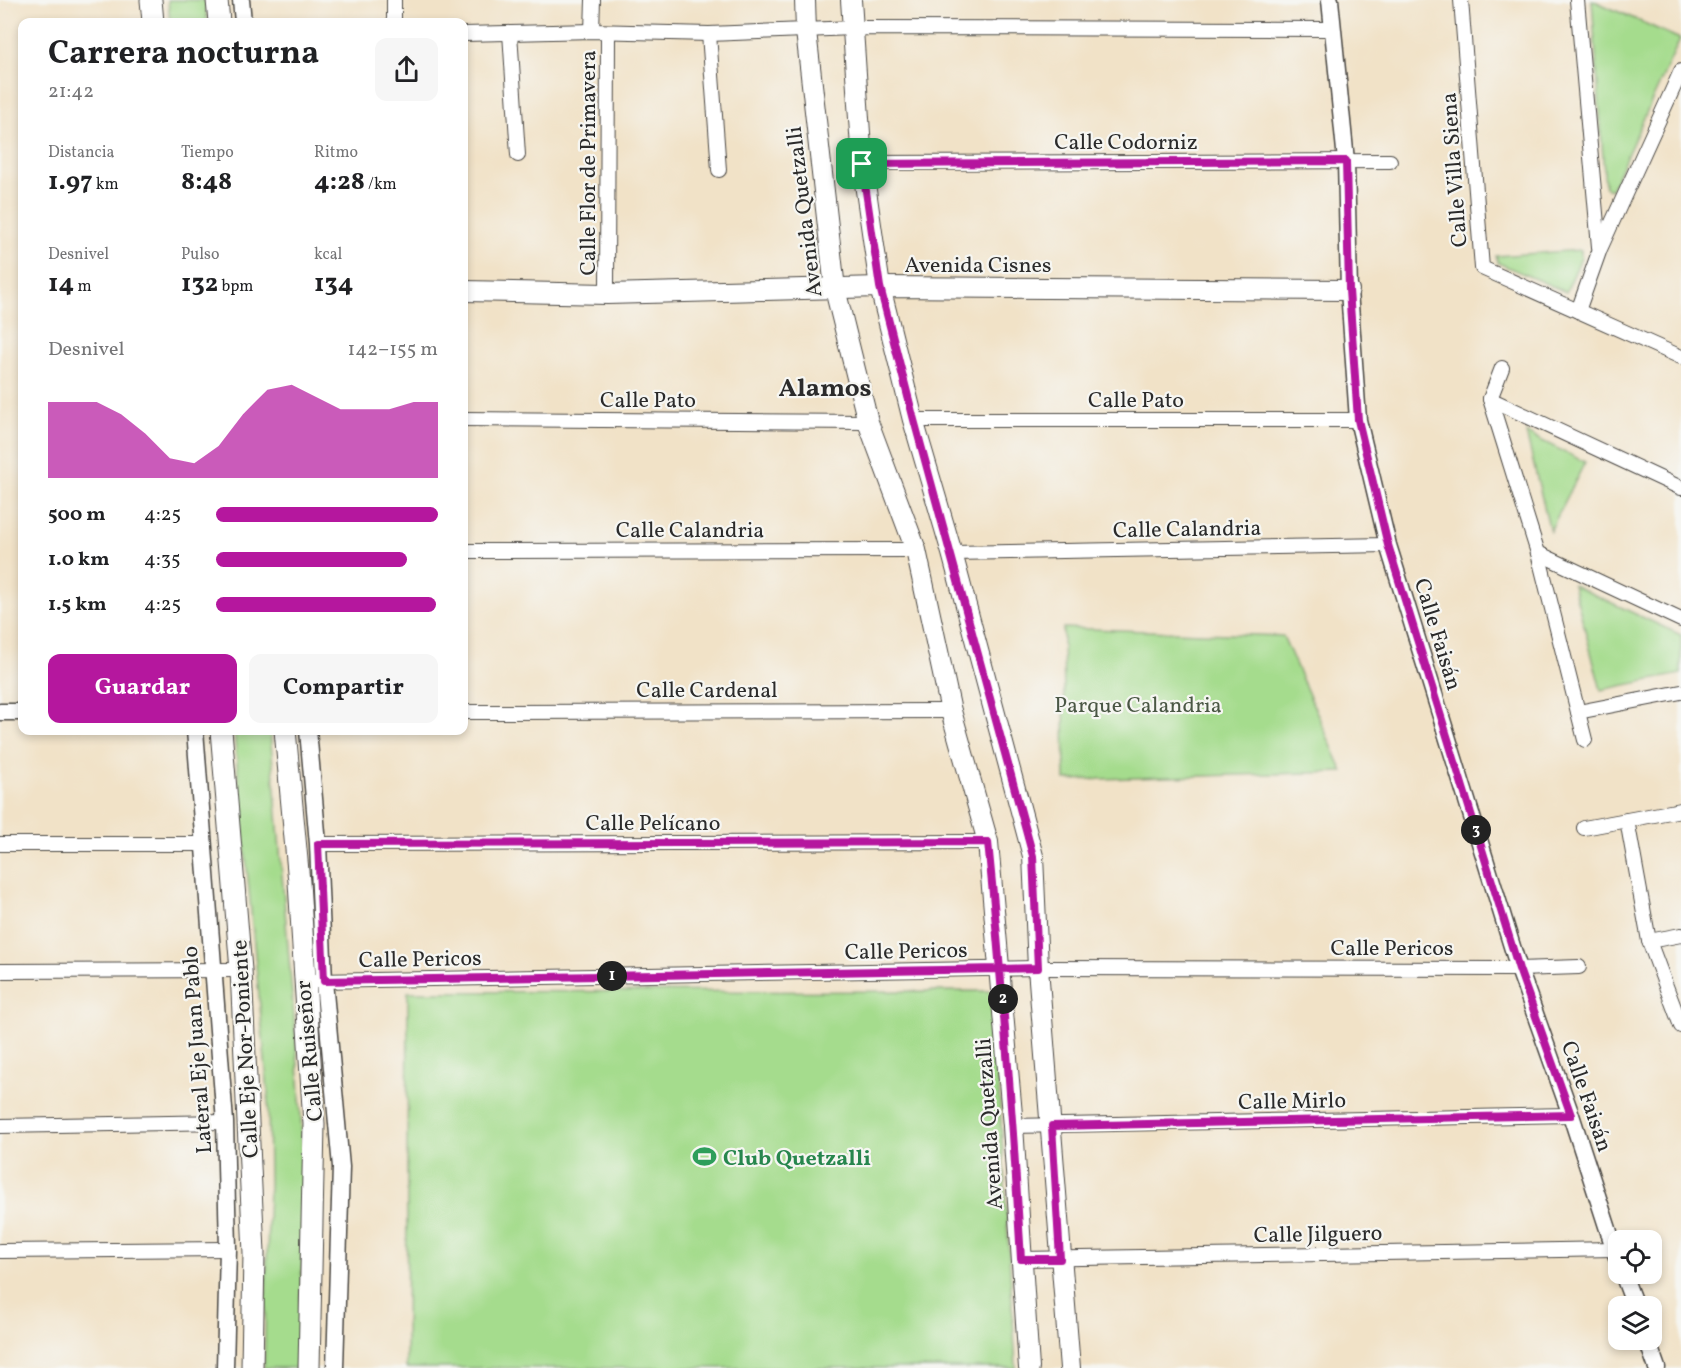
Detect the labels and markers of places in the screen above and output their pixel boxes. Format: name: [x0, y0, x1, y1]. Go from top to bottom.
pin: [836, 138, 887, 189]
pin: 3: [1461, 815, 1491, 845]
pin: 1: [597, 961, 627, 991]
pin: 2: [988, 984, 1018, 1014]
sports icon: Club Quetzalli: [692, 1144, 718, 1170]
place label: Club Quetzalli: [723, 1144, 871, 1175]

